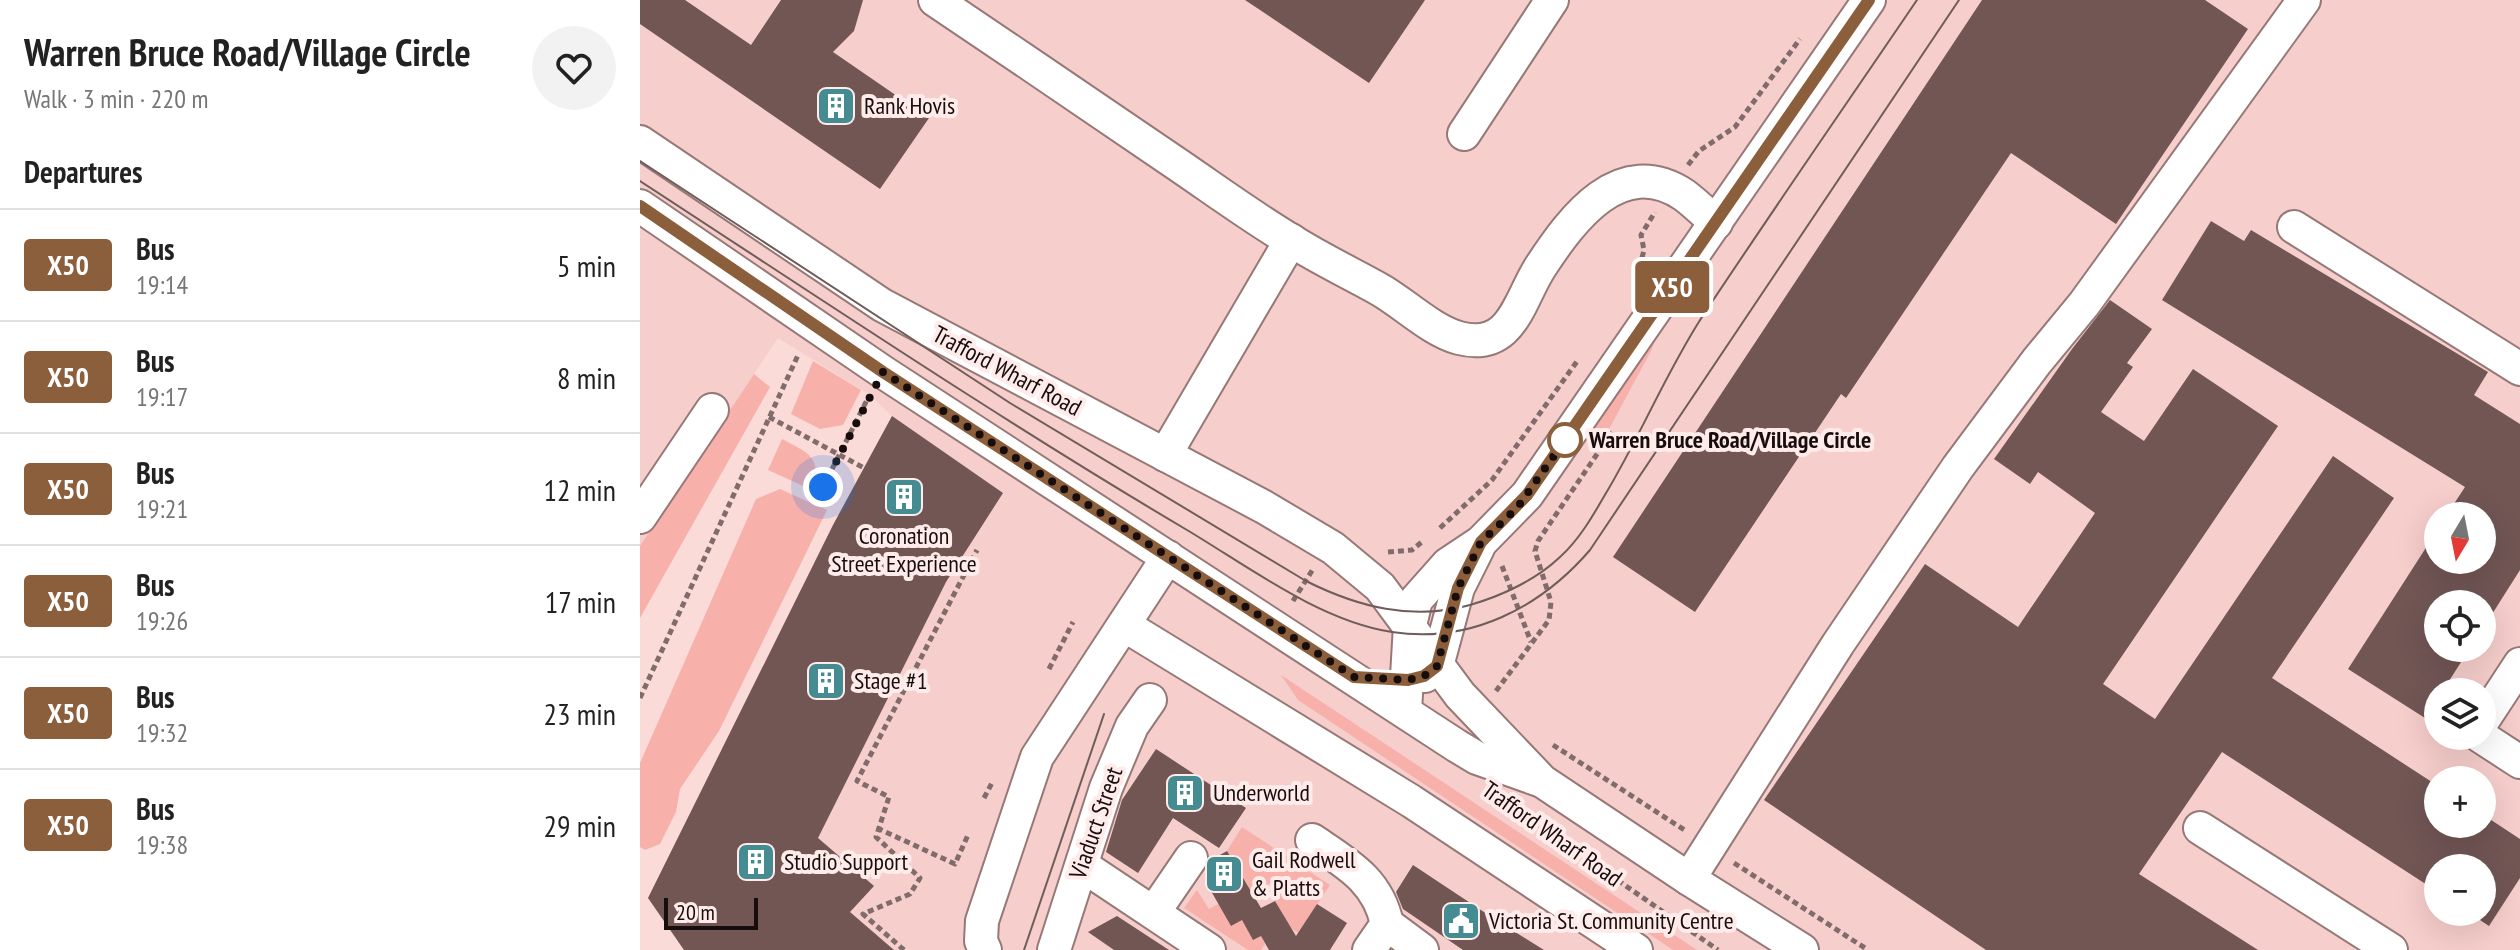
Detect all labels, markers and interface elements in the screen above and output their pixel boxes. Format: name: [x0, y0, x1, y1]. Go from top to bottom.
button: heart: [532, 26, 616, 110]
text: Warren Bruce Road/Village Circle: [24, 27, 471, 76]
text: Walk · 3 min · 220 m: [24, 82, 208, 115]
building icon: Rank Hovis: [815, 85, 857, 127]
place label: Rank Hovis: [864, 90, 955, 121]
text: Departures: [24, 152, 142, 191]
text: Bus: [136, 229, 175, 268]
text: X50: [47, 246, 89, 283]
text: 5 min: [557, 246, 616, 285]
line badge: X50: [1626, 261, 1718, 313]
text: 19:14: [136, 268, 188, 301]
text: X50: [1651, 268, 1693, 305]
street label: Trafford Wharf Road: [928, 318, 1087, 423]
text: Bus: [136, 341, 175, 380]
text: X50: [47, 358, 89, 395]
text: 8 min: [557, 358, 616, 397]
text: 19:17: [136, 380, 188, 413]
marker: Warren Bruce Road/Village Circle: [1548, 423, 1582, 457]
place label: Warren Bruce Road/Village Circle: [1588, 424, 1871, 455]
text: Bus: [136, 453, 175, 492]
your location: [803, 467, 843, 507]
text: X50: [47, 470, 89, 507]
text: 12 min: [543, 470, 616, 509]
building icon: Coronation Street Experience: [883, 476, 925, 518]
text: 19:21: [136, 492, 188, 525]
north arrow: [2424, 502, 2496, 574]
map controls: [2424, 502, 2496, 926]
place label: Coronation Street Experience: [831, 520, 977, 579]
text: Bus: [136, 565, 175, 604]
text: X50: [47, 582, 89, 619]
text: 17 min: [545, 582, 616, 621]
button: locate: [2424, 590, 2496, 662]
text: 19:26: [136, 604, 188, 637]
building icon: Stage #1: [805, 660, 847, 702]
place label: Stage #1: [854, 665, 927, 696]
text: Bus: [136, 677, 175, 716]
button: layers: [2424, 678, 2496, 750]
text: X50: [47, 694, 89, 731]
text: 23 min: [543, 694, 616, 733]
text: 19:32: [136, 716, 188, 749]
street label: Viaduct Street: [1062, 762, 1129, 884]
button: +: [2424, 766, 2496, 838]
building icon: Underworld: [1164, 772, 1206, 814]
street label: Trafford Wharf Road: [1476, 774, 1628, 893]
place label: Underworld: [1213, 777, 1310, 808]
text: Bus: [136, 789, 175, 828]
text: X50: [47, 806, 89, 843]
text: 29 min: [543, 806, 616, 845]
text: 19:38: [136, 828, 188, 861]
building icon: Studio Support: [735, 841, 777, 883]
place label: Gail Rodwell & Platts: [1252, 844, 1356, 903]
place label: Studio Support: [784, 846, 908, 877]
building icon: Gail Rodwell & Platts: [1203, 853, 1245, 895]
button: −: [2424, 854, 2496, 926]
scale bar: [664, 894, 758, 930]
text: 20 m: [676, 898, 715, 926]
public building icon: Victoria St. Community Centre: [1440, 900, 1482, 942]
place label: Victoria St. Community Centre: [1488, 905, 1734, 936]

